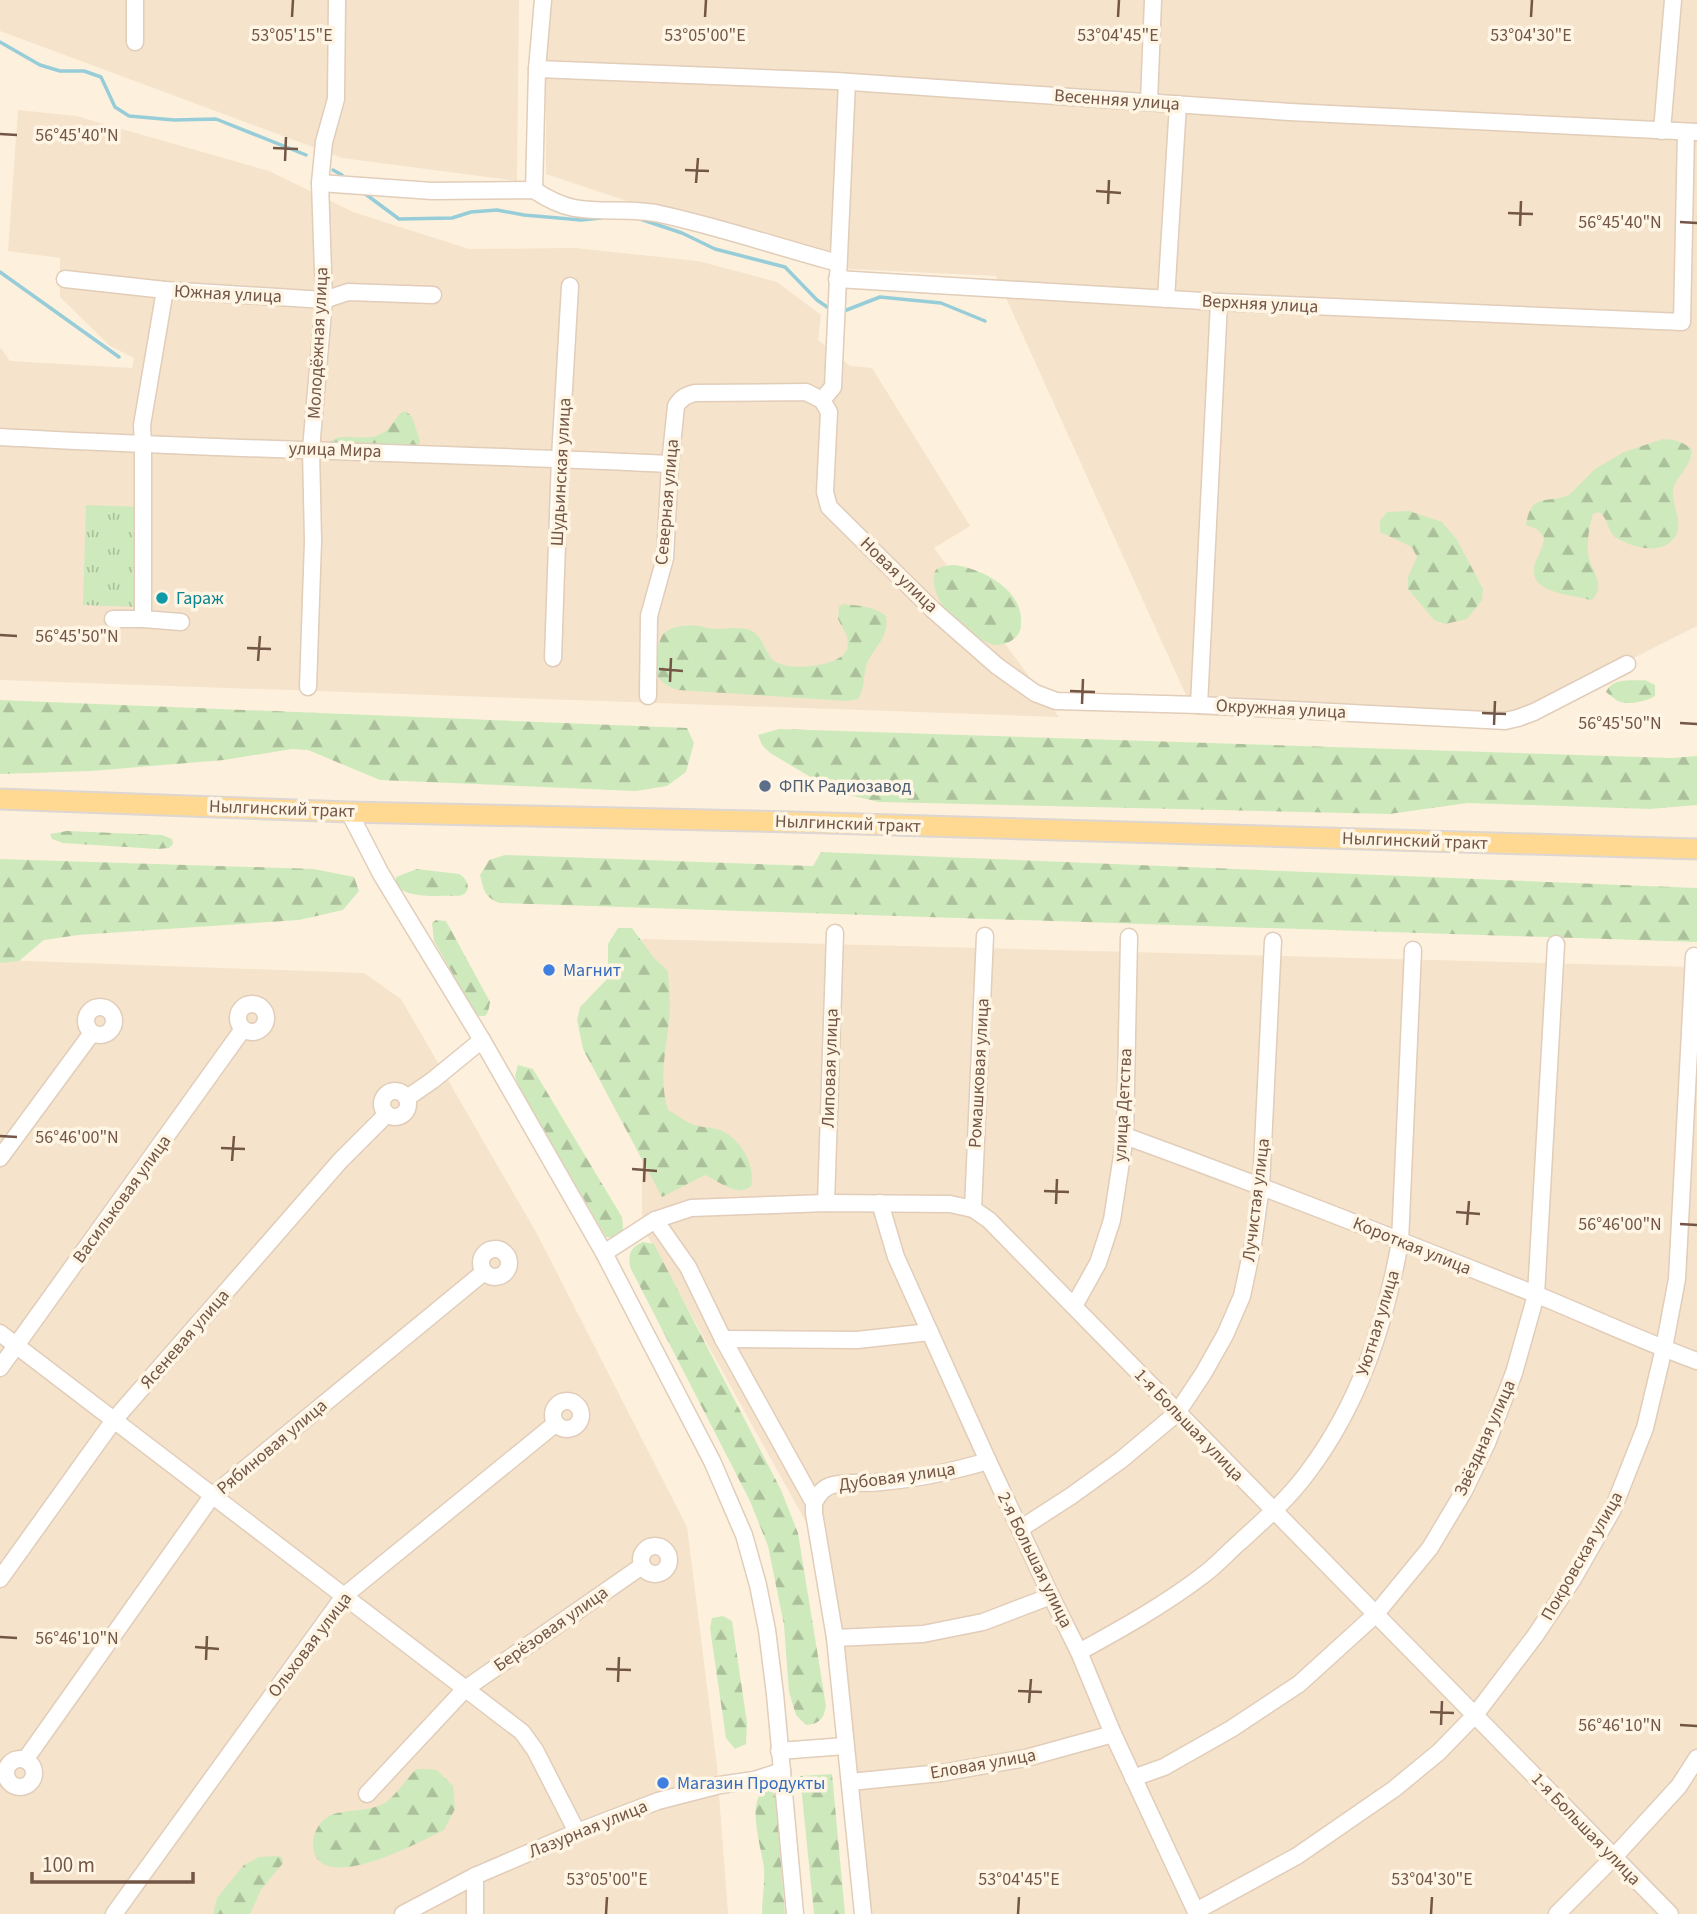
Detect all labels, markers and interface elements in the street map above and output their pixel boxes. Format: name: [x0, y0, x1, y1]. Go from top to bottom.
text: 53°05'15"E: [251, 23, 333, 48]
text: 53°05'00"E: [664, 23, 746, 48]
text: 53°04'45"E: [1077, 23, 1159, 48]
text: 53°04'30"E: [1490, 23, 1572, 48]
street label: Весенняя улица: [1053, 83, 1181, 117]
text: 56°45'40"N: [35, 123, 119, 148]
text: 56°45'40"N: [1578, 210, 1662, 235]
street label: Молодёжная улица: [302, 266, 334, 420]
street label: Южная улица: [173, 279, 283, 309]
street label: Верхняя улица: [1201, 288, 1319, 320]
street label: Шудьинская улица: [545, 397, 577, 547]
street label: улица Мира: [288, 436, 382, 464]
street label: Северная улица: [649, 438, 685, 566]
street label: Новая улица: [854, 531, 944, 619]
place label: Гараж: [176, 586, 224, 611]
marker: Гараж: [154, 590, 170, 606]
text: 56°45'50"N: [35, 624, 119, 649]
street label: Окружная улица: [1215, 693, 1347, 725]
text: 56°45'50"N: [1578, 711, 1662, 736]
place label: ФПК Радиозавод: [779, 774, 912, 799]
marker: ФПК Радиозавод: [757, 778, 773, 794]
street label: Нылгинский тракт: [209, 794, 355, 824]
street label: Нылгинский тракт: [775, 809, 921, 839]
street label: Нылгинский тракт: [1342, 826, 1488, 856]
place label: Магнит: [563, 958, 621, 983]
marker: Магнит: [541, 962, 557, 978]
street label: Ромашковая улица: [963, 997, 995, 1149]
street label: Липовая улица: [815, 1008, 845, 1128]
street label: улица Детства: [1108, 1048, 1138, 1162]
text: 56°46'00"N: [35, 1125, 119, 1150]
street label: Васильковая улица: [67, 1130, 177, 1268]
street label: Лучистая улица: [1236, 1137, 1276, 1263]
street label: Короткая улица: [1349, 1211, 1475, 1281]
text: 56°46'00"N: [1578, 1212, 1662, 1237]
street label: Уютная улица: [1350, 1267, 1406, 1379]
street label: Ясеневая улица: [135, 1284, 235, 1394]
street label: 1-я Большая улица: [1128, 1363, 1250, 1487]
street label: Звёздная улица: [1448, 1376, 1522, 1500]
street label: Рябиновая улица: [211, 1393, 333, 1501]
street label: Дубовая улица: [837, 1456, 957, 1498]
street label: Покровская улица: [1535, 1487, 1629, 1625]
street label: 2-я Большая улица: [991, 1488, 1079, 1632]
street label: Берёзовая улица: [489, 1580, 613, 1678]
street label: Ольховая улица: [262, 1587, 358, 1703]
text: 56°46'10"N: [35, 1626, 119, 1651]
text: 56°46'10"N: [1578, 1713, 1662, 1738]
street label: Еловая улица: [928, 1742, 1038, 1786]
street label: 1-я Большая улица: [1525, 1767, 1647, 1891]
place label: Магазин Продукты: [677, 1771, 825, 1796]
marker: Магазин Продукты: [655, 1775, 671, 1791]
street label: Лазурная улица: [525, 1794, 651, 1864]
scale bar: [32, 1840, 192, 1884]
text: 100 m: [42, 1850, 95, 1880]
text: 53°05'00"E: [566, 1867, 648, 1892]
text: 53°04'45"E: [978, 1867, 1060, 1892]
text: 53°04'30"E: [1391, 1867, 1473, 1892]

